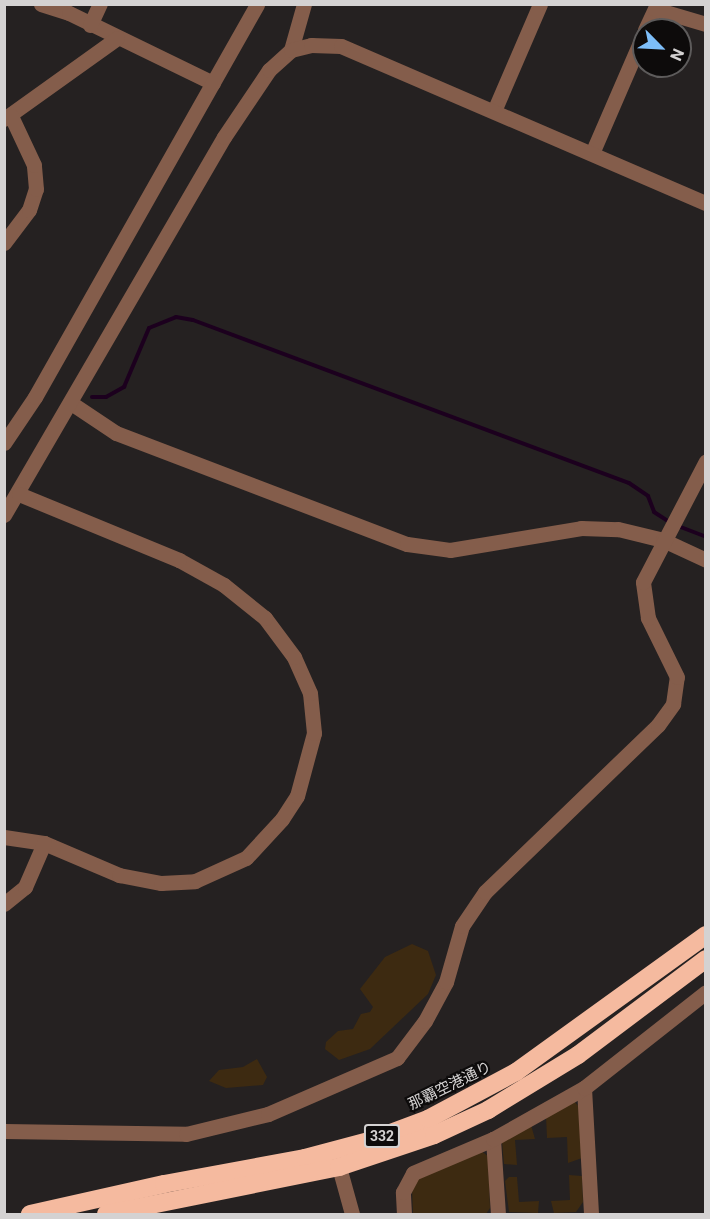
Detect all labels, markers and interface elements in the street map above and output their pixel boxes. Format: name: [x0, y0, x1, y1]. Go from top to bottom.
north arrow: [632, 18, 692, 78]
text: N: [666, 46, 688, 64]
street label: 那覇空港通り: [406, 1058, 494, 1114]
road number: 332: [362, 1125, 401, 1147]

